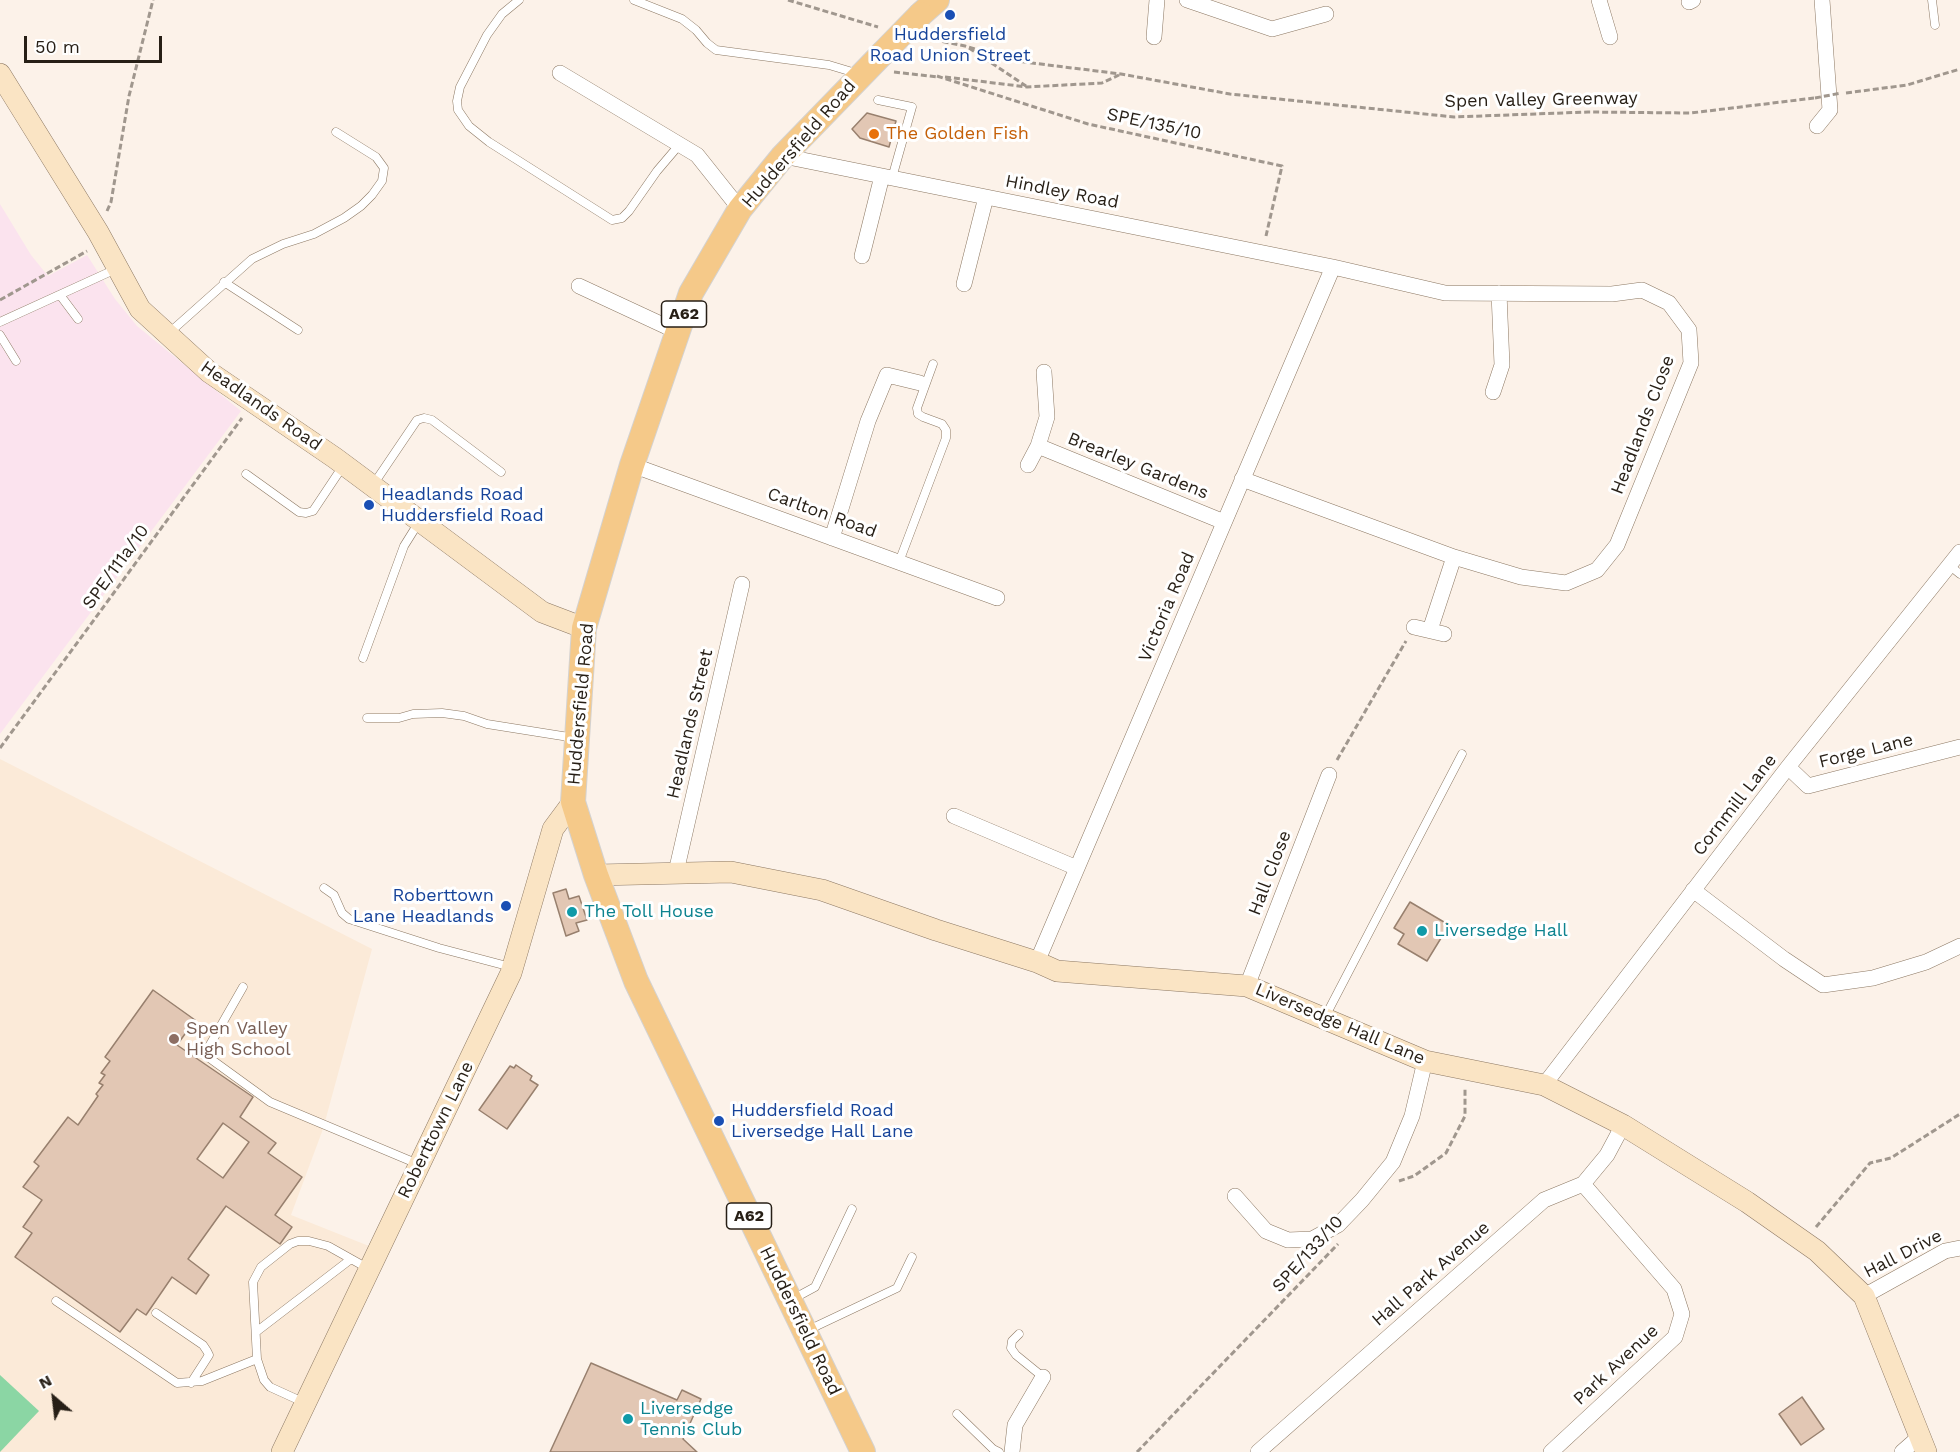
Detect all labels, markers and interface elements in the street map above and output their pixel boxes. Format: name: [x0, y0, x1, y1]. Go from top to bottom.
marker: Huddersfield Road Union Street: [943, 8, 957, 22]
scale bar: [27, 24, 165, 62]
place label: Huddersfield Road Union Street: [870, 24, 1030, 66]
text: 50 m: [35, 36, 80, 57]
street label: Huddersfield Road: [737, 76, 861, 212]
street label: Spen Valley Greenway: [1444, 88, 1638, 112]
street label: SPE/135/10: [1105, 103, 1203, 145]
place label: The Golden Fish: [886, 123, 1029, 145]
marker: The Golden Fish: [867, 127, 881, 141]
street label: Hindley Road: [1003, 170, 1121, 214]
road number: A62: [662, 301, 706, 327]
street label: Headlands Close: [1607, 352, 1679, 498]
street label: Headlands Road: [196, 356, 326, 456]
street label: Brearley Gardens: [1064, 428, 1212, 504]
street label: Carlton Road: [764, 483, 880, 543]
place label: Headlands Road Huddersfield Road: [381, 484, 544, 526]
marker: Headlands Road Huddersfield Road: [362, 498, 376, 512]
street label: SPE/111a/10: [78, 521, 154, 613]
street label: Victoria Road: [1134, 549, 1200, 665]
street label: Huddersfield Road: [563, 622, 599, 786]
street label: Headlands Street: [662, 647, 718, 801]
street label: Forge Lane: [1817, 729, 1915, 773]
street label: Cornmill Lane: [1689, 750, 1781, 860]
street label: Hall Close: [1244, 828, 1296, 918]
place label: Roberttown Lane Headlands: [353, 885, 494, 928]
marker: Roberttown Lane Headlands: [499, 899, 513, 913]
place label: The Toll House: [584, 901, 714, 923]
marker: The Toll House: [565, 905, 579, 919]
place label: Liversedge Hall: [1434, 920, 1568, 942]
marker: Liversedge Hall: [1415, 924, 1429, 938]
street label: Liversedge Hall Lane: [1252, 978, 1428, 1070]
place label: Spen Valley High School: [186, 1018, 291, 1060]
marker: Spen Valley High School: [167, 1032, 181, 1046]
street label: Roberttown Lane: [393, 1058, 479, 1202]
place label: Huddersfield Road Liversedge Hall Lane: [731, 1100, 913, 1142]
marker: Huddersfield Road Liversedge Hall Lane: [712, 1114, 726, 1128]
road number: A62: [726, 1203, 771, 1229]
street label: SPE/133/10: [1268, 1211, 1348, 1297]
street label: Hall Park Avenue: [1368, 1217, 1494, 1331]
street label: Hall Drive: [1860, 1225, 1946, 1283]
street label: Huddersfield Road: [755, 1243, 845, 1399]
street label: Park Avenue: [1569, 1320, 1663, 1410]
north arrow: [24, 1368, 84, 1428]
text: N: [36, 1370, 55, 1393]
place label: Liversedge Tennis Club: [640, 1398, 742, 1440]
marker: Liversedge Tennis Club: [621, 1412, 635, 1426]

